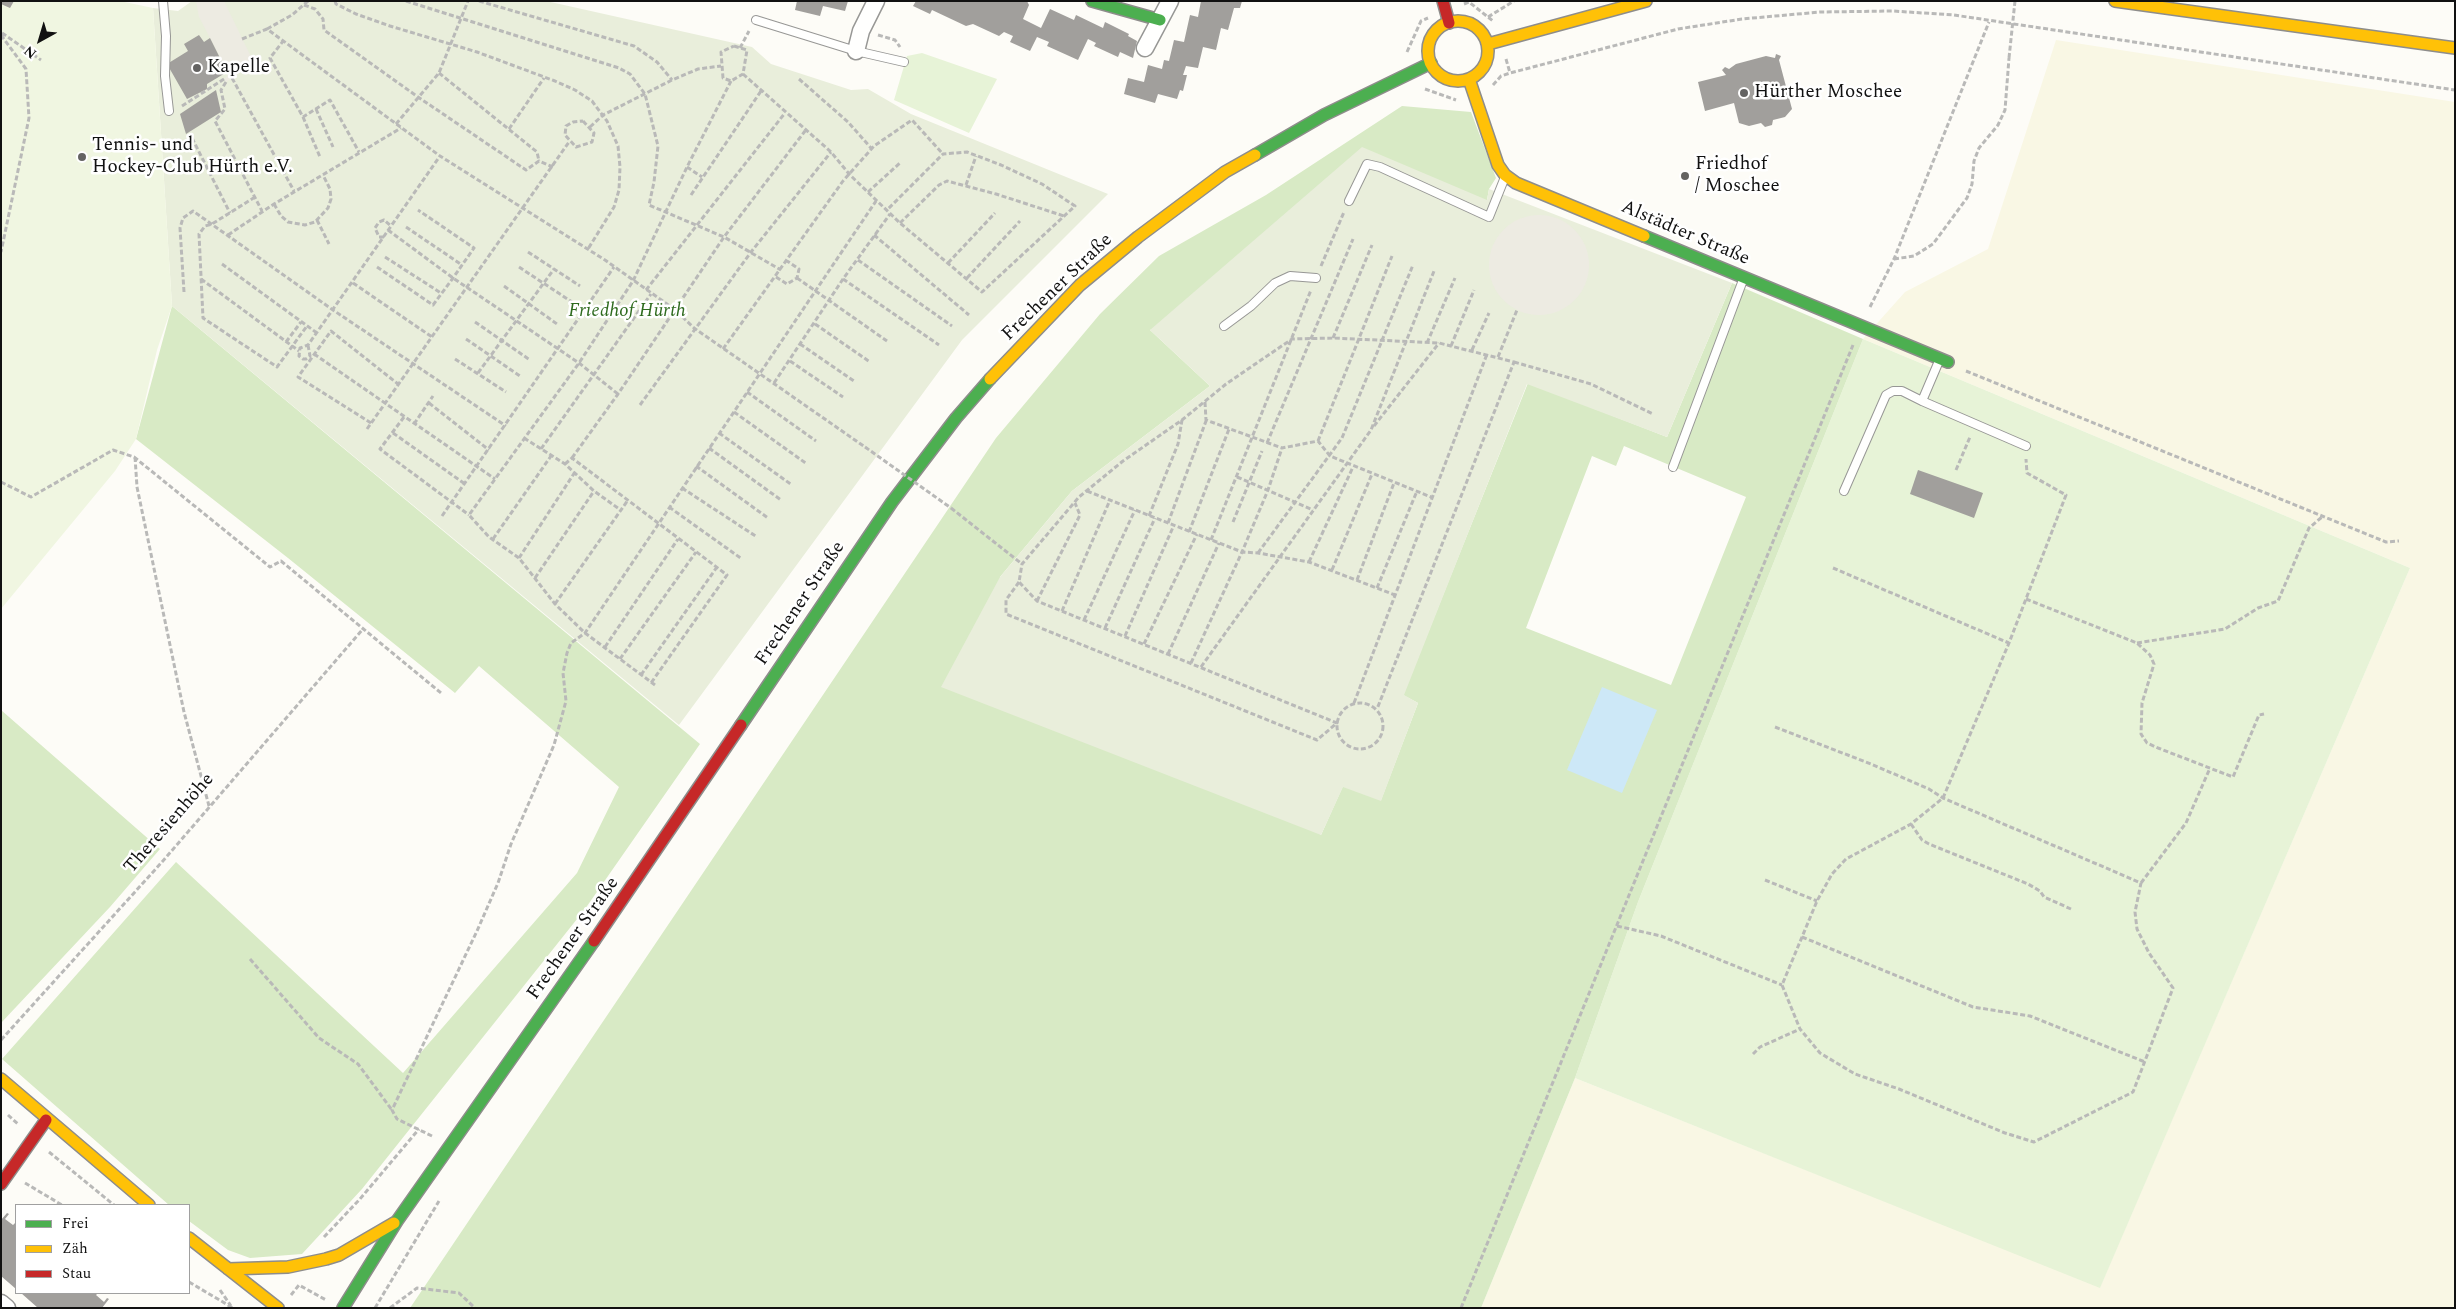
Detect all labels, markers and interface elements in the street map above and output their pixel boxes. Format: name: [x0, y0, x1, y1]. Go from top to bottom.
north arrow: [15, 15, 65, 65]
text: N: [19, 40, 41, 64]
place label: Kapelle: [207, 57, 270, 79]
marker: Kapelle: [191, 62, 203, 74]
place label: Hürther Moschee: [1754, 82, 1902, 104]
marker: Hürther Moschee: [1738, 87, 1750, 99]
place label: Tennis- und Hockey-Club Hürth e.V.: [92, 135, 293, 179]
marker: Tennis- und Hockey-Club Hürth e.V.: [76, 151, 88, 163]
place label: Friedhof / Moschee: [1695, 154, 1780, 198]
marker: Friedhof / Moschee: [1679, 170, 1691, 182]
street label: Alstädter Straße: [1617, 197, 1753, 271]
street label: Frechener Straße: [998, 230, 1118, 346]
park label: Friedhof Hürth: [568, 301, 686, 323]
street label: Frechener Straße: [751, 538, 851, 670]
street label: Theresienhöhe: [120, 769, 220, 879]
street label: Frechener Straße: [523, 873, 625, 1005]
legend: [15, 1204, 190, 1294]
text: Frei: [62, 1212, 89, 1235]
text: Zäh: [62, 1237, 88, 1260]
text: Stau: [62, 1262, 91, 1285]

